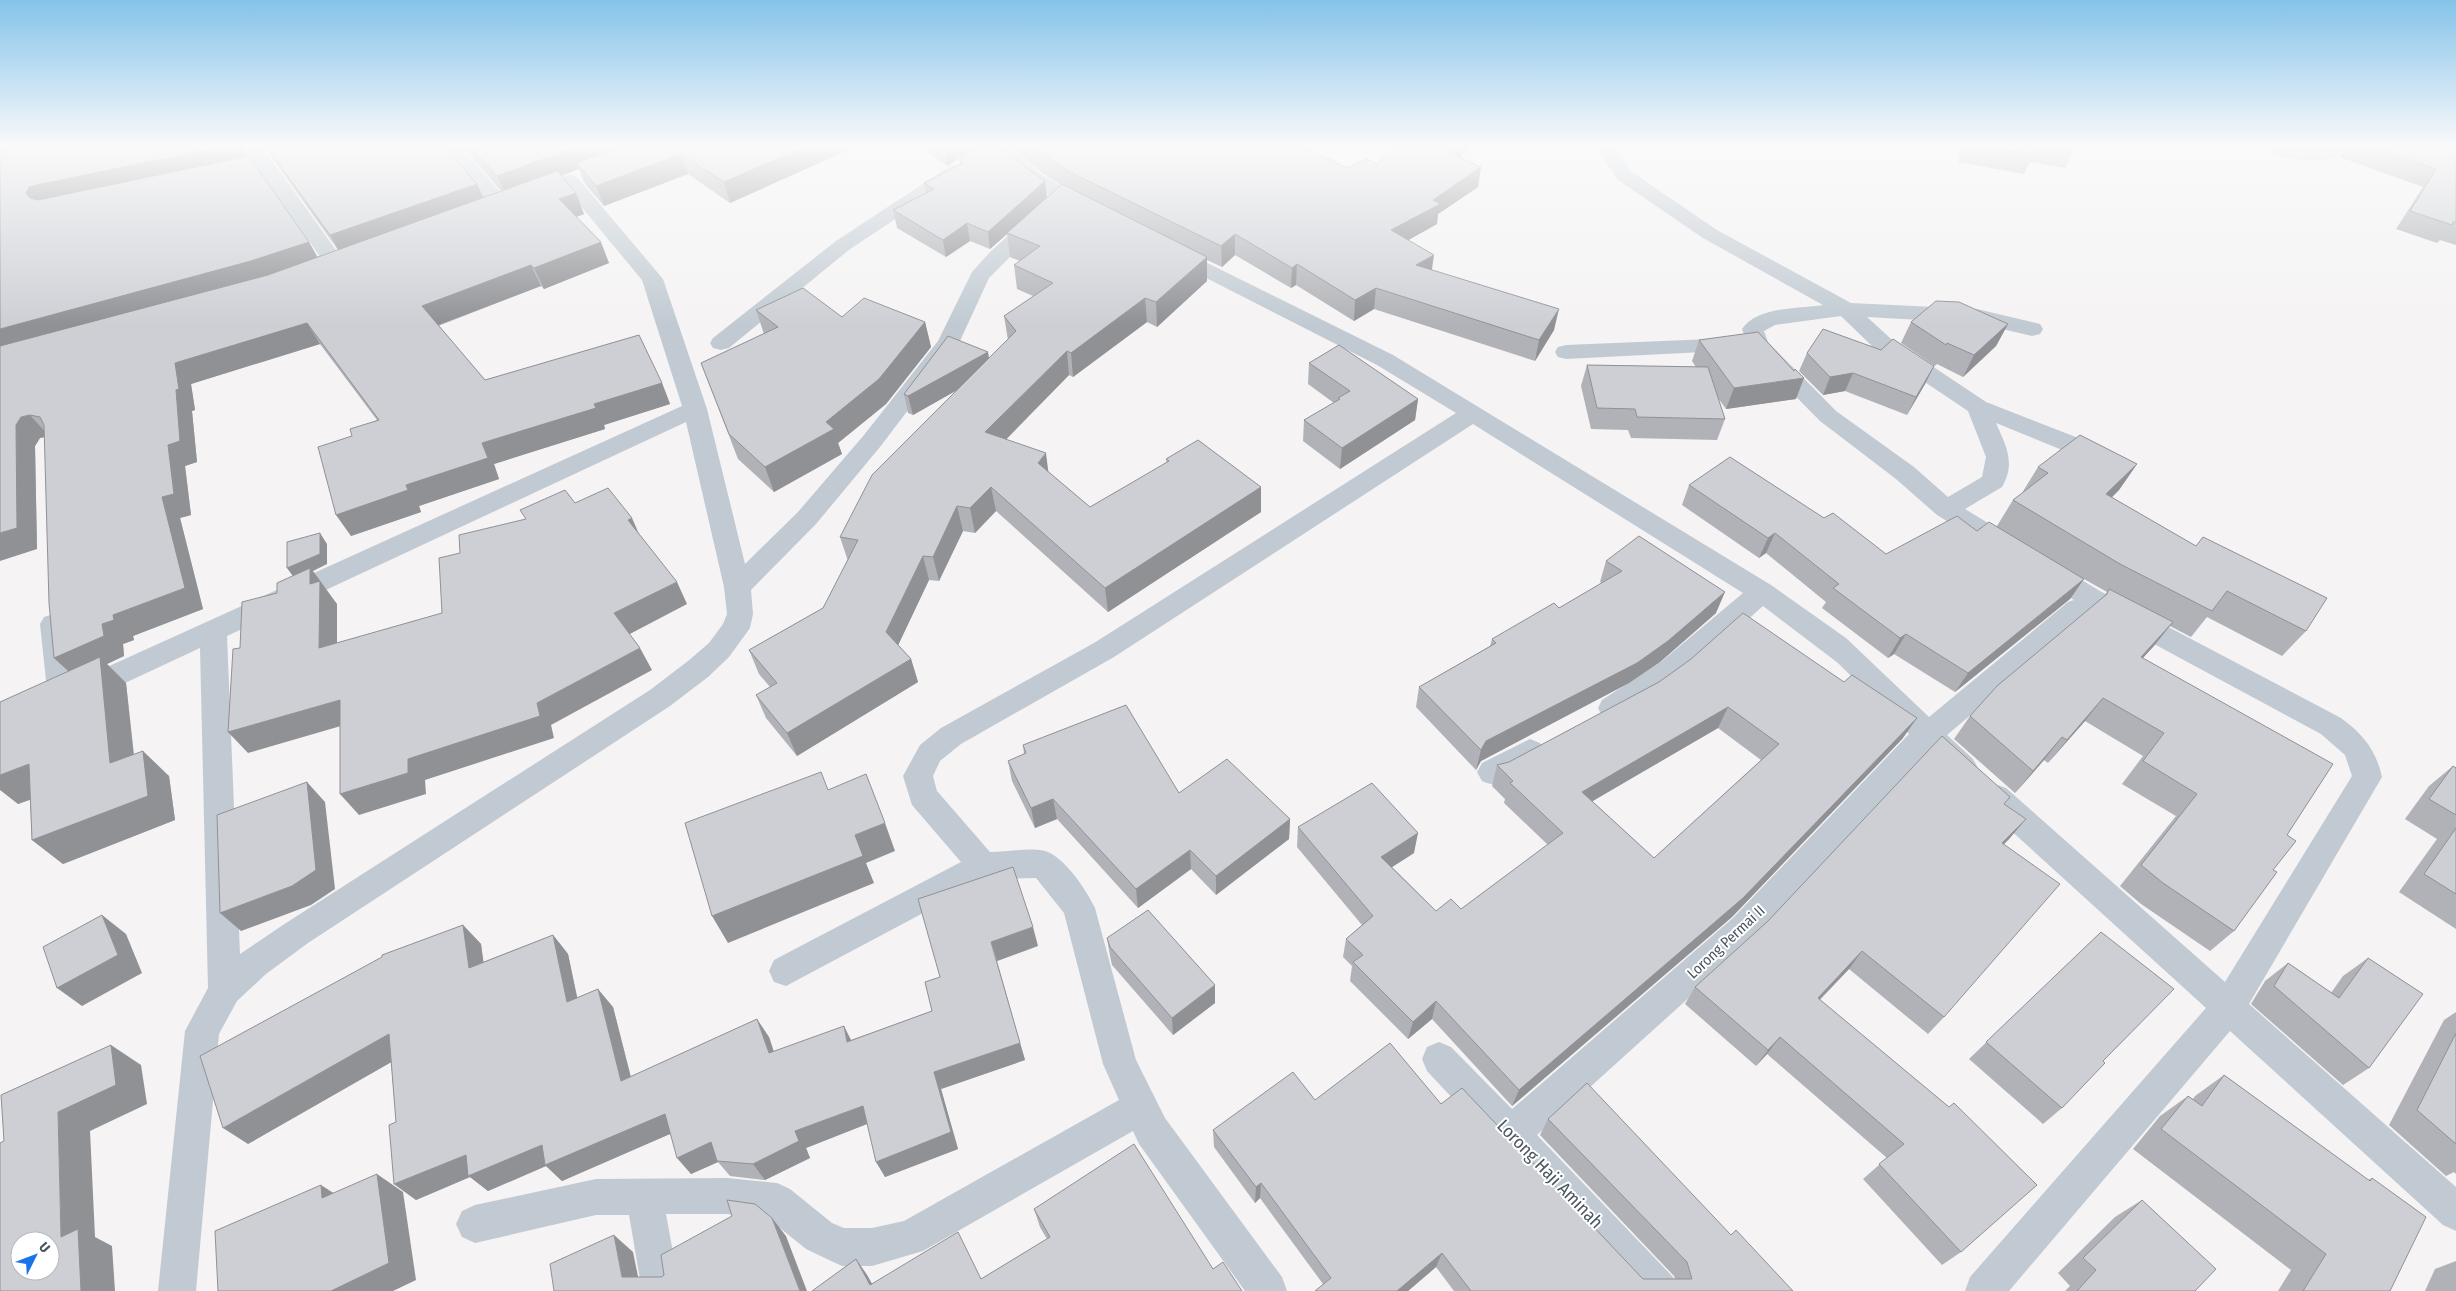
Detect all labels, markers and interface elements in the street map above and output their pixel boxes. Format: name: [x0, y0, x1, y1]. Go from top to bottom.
street label: Lorong Permai II: [1683, 901, 1769, 983]
street label: Lorong Haji Aminah: [1492, 1115, 1608, 1233]
north arrow: [10, 1231, 60, 1281]
text: U: [35, 1239, 53, 1256]

